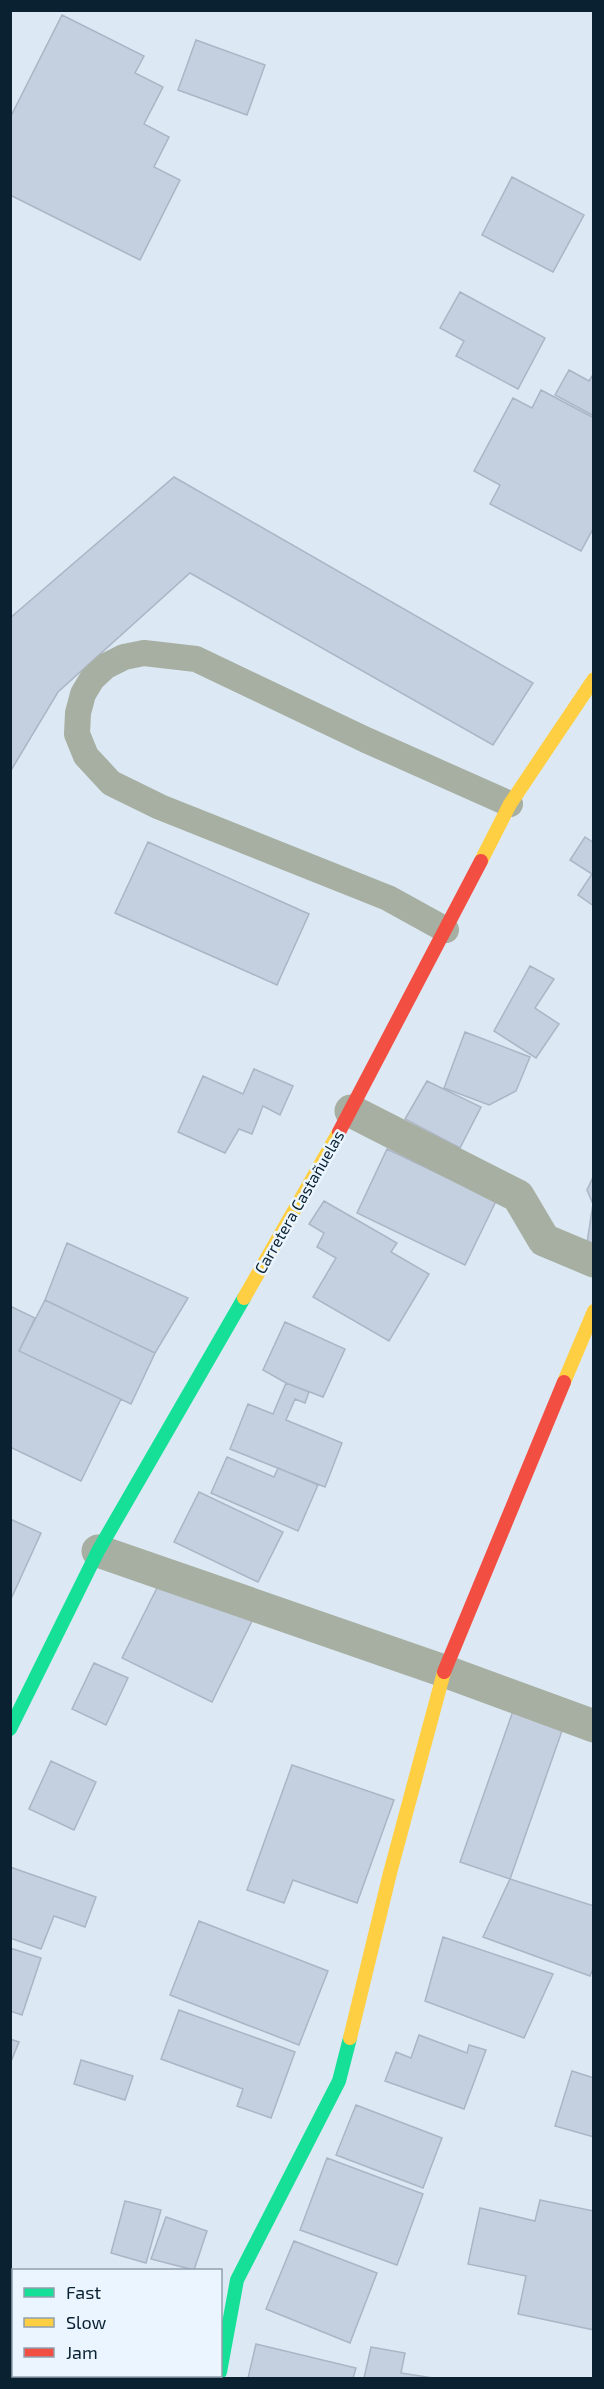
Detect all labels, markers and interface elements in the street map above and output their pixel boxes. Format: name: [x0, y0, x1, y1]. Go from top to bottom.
street label: Carretera Castañuelas: [250, 1127, 347, 1277]
legend: [12, 2269, 222, 2377]
text: Fast: [66, 2281, 101, 2303]
text: Slow: [66, 2311, 107, 2333]
text: Jam: [66, 2341, 98, 2363]

